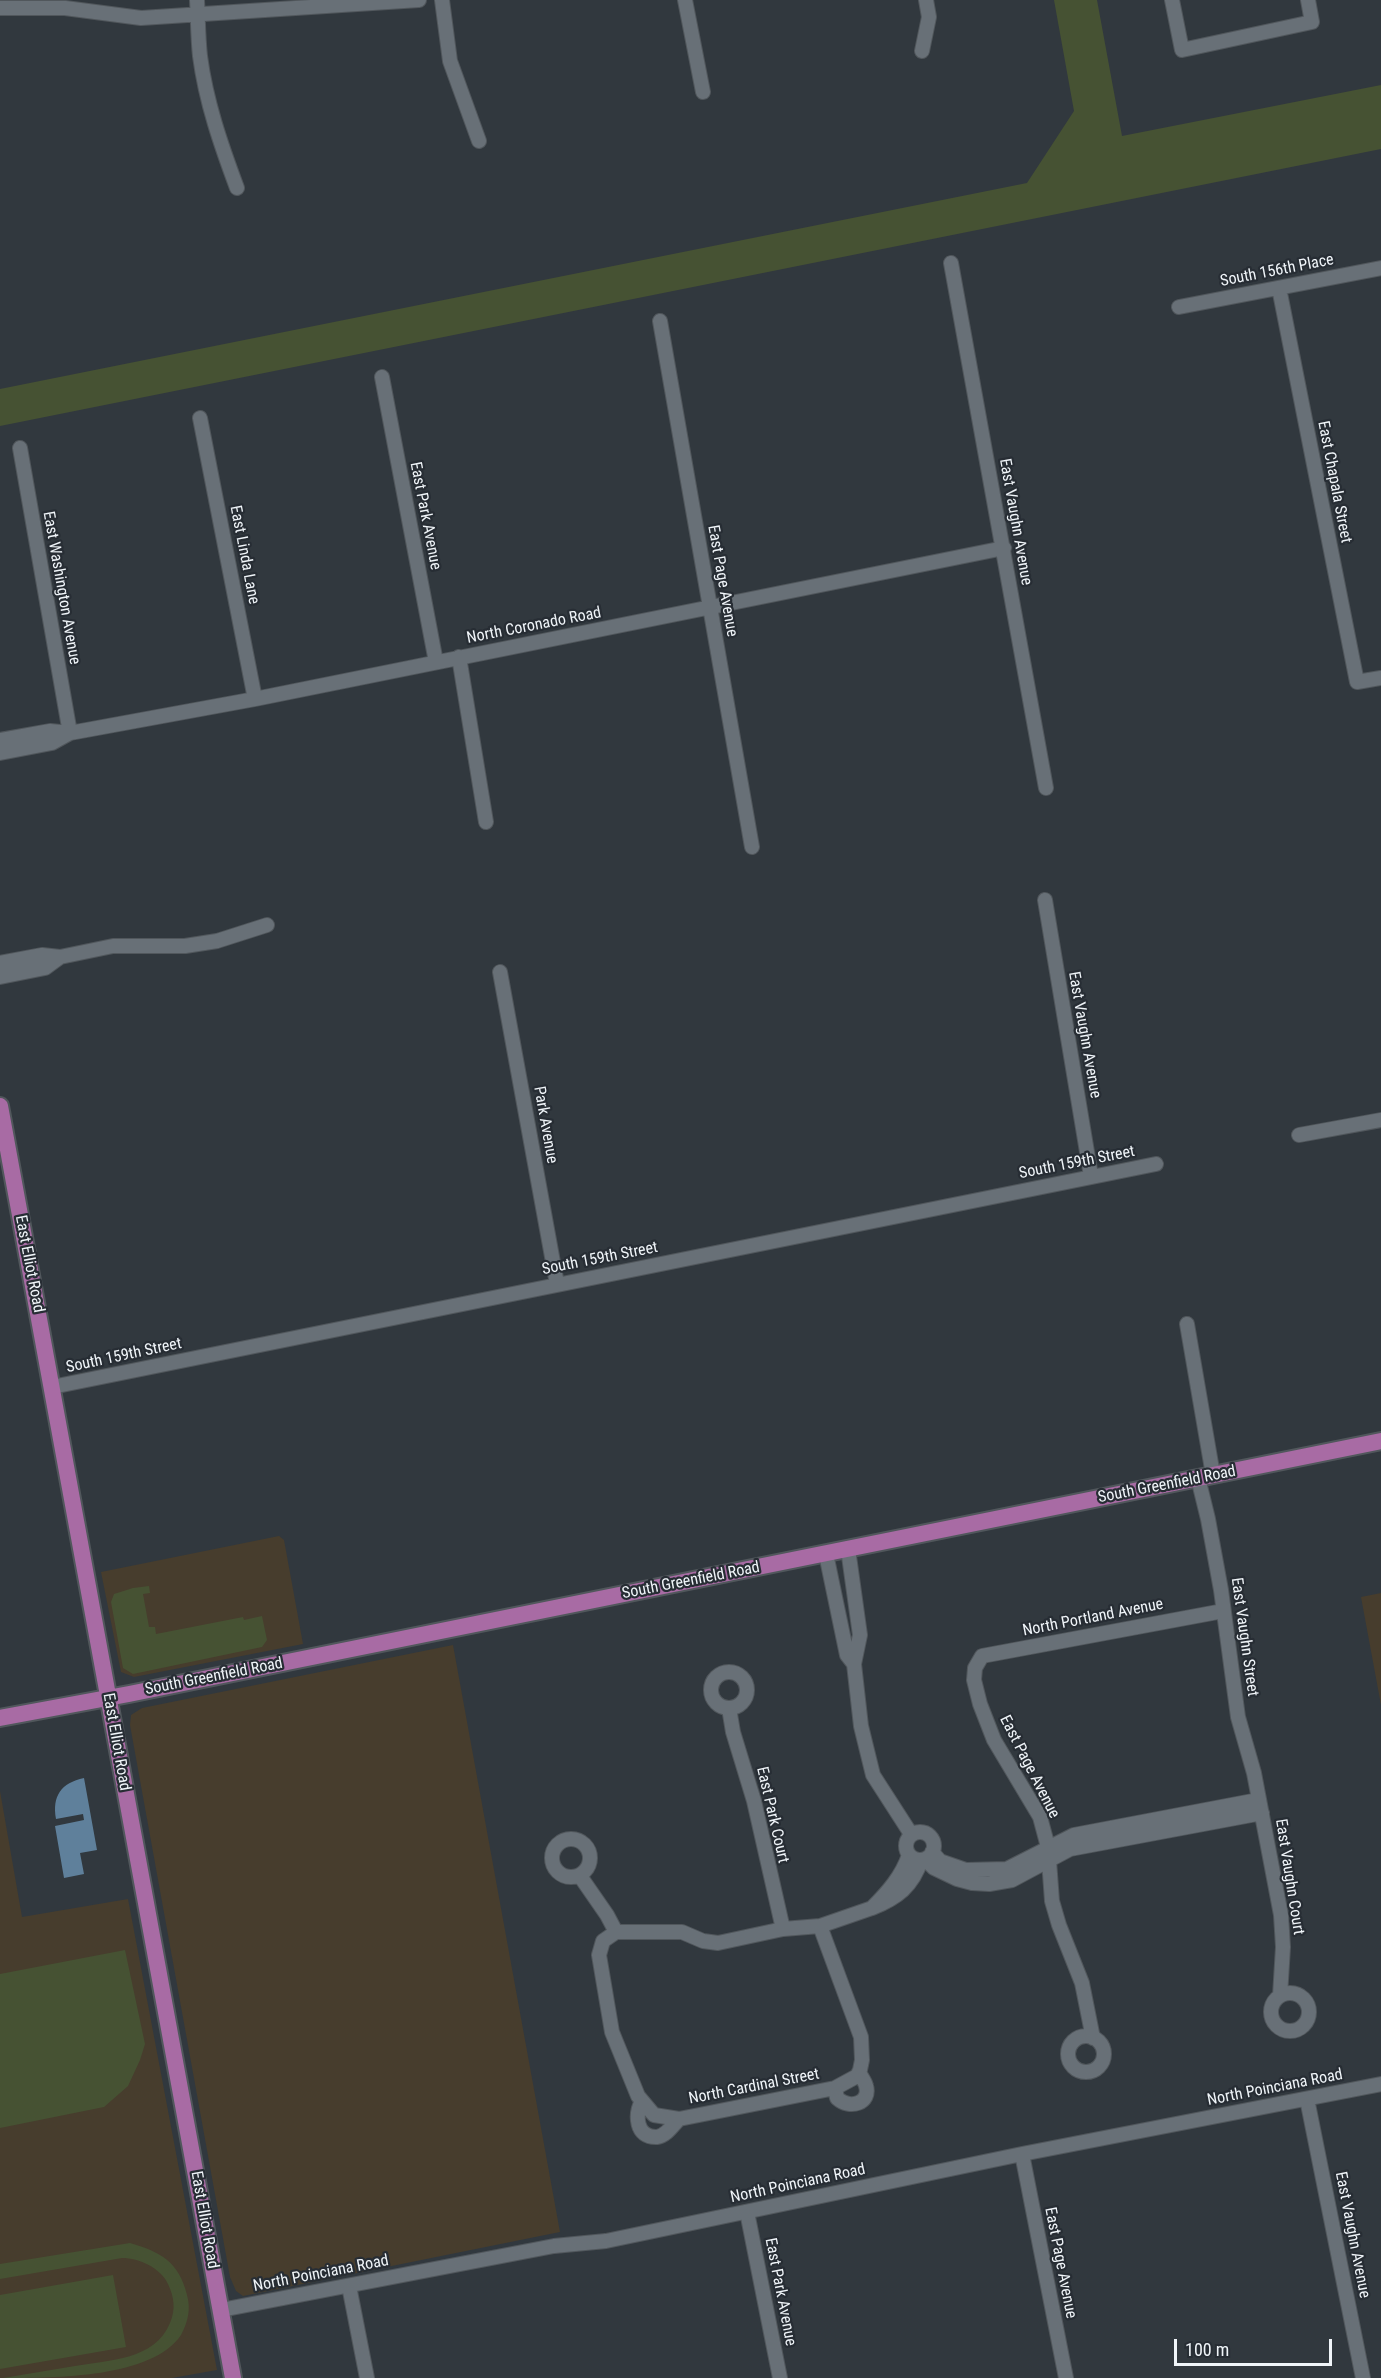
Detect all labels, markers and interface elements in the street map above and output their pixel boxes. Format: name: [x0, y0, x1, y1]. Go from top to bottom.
street label: South 156th Place: [1219, 251, 1335, 291]
street label: East Chapala Street: [1313, 419, 1355, 545]
street label: East Vaughn Avenue: [994, 457, 1036, 587]
street label: East Park Avenue: [405, 460, 445, 572]
street label: East Linda Lane: [225, 504, 263, 606]
street label: East Washington Avenue: [38, 510, 84, 666]
street label: East Page Avenue: [703, 524, 741, 638]
street label: North Coronado Road: [465, 604, 603, 648]
street label: East Vaughn Avenue: [1063, 970, 1105, 1100]
street label: Park Avenue: [529, 1085, 561, 1165]
street label: South 159th Street: [1017, 1142, 1137, 1184]
street label: East Elliot Road: [10, 1214, 48, 1314]
street label: South 159th Street: [540, 1238, 660, 1280]
street label: South 159th Street: [65, 1334, 183, 1378]
street label: South Greenfield Road: [1097, 1462, 1237, 1508]
street label: South Greenfield Road: [621, 1558, 761, 1604]
street label: East Vaughn Street: [1226, 1576, 1262, 1698]
street label: North Portland Avenue: [1021, 1595, 1165, 1641]
street label: South Greenfield Road: [144, 1654, 284, 1700]
street label: East Elliot Road: [98, 1692, 134, 1792]
street label: East Page Avenue: [995, 1712, 1063, 1822]
street label: East Park Court: [752, 1765, 792, 1865]
street label: East Vaughn Court: [1270, 1818, 1308, 1936]
street label: North Cardinal Street: [687, 2065, 821, 2109]
street label: North Poinciana Road: [1206, 2065, 1344, 2111]
street label: North Poinciana Road: [729, 2160, 867, 2208]
street label: East Elliot Road: [186, 2170, 222, 2270]
street label: East Vaughn Avenue: [1330, 2170, 1374, 2300]
street label: East Page Avenue: [1040, 2206, 1080, 2320]
street label: East Park Avenue: [760, 2236, 800, 2348]
street label: North Poinciana Road: [252, 2251, 390, 2297]
scale bar: [1177, 2327, 1334, 2365]
text: 100 m: [1185, 2339, 1229, 2360]

